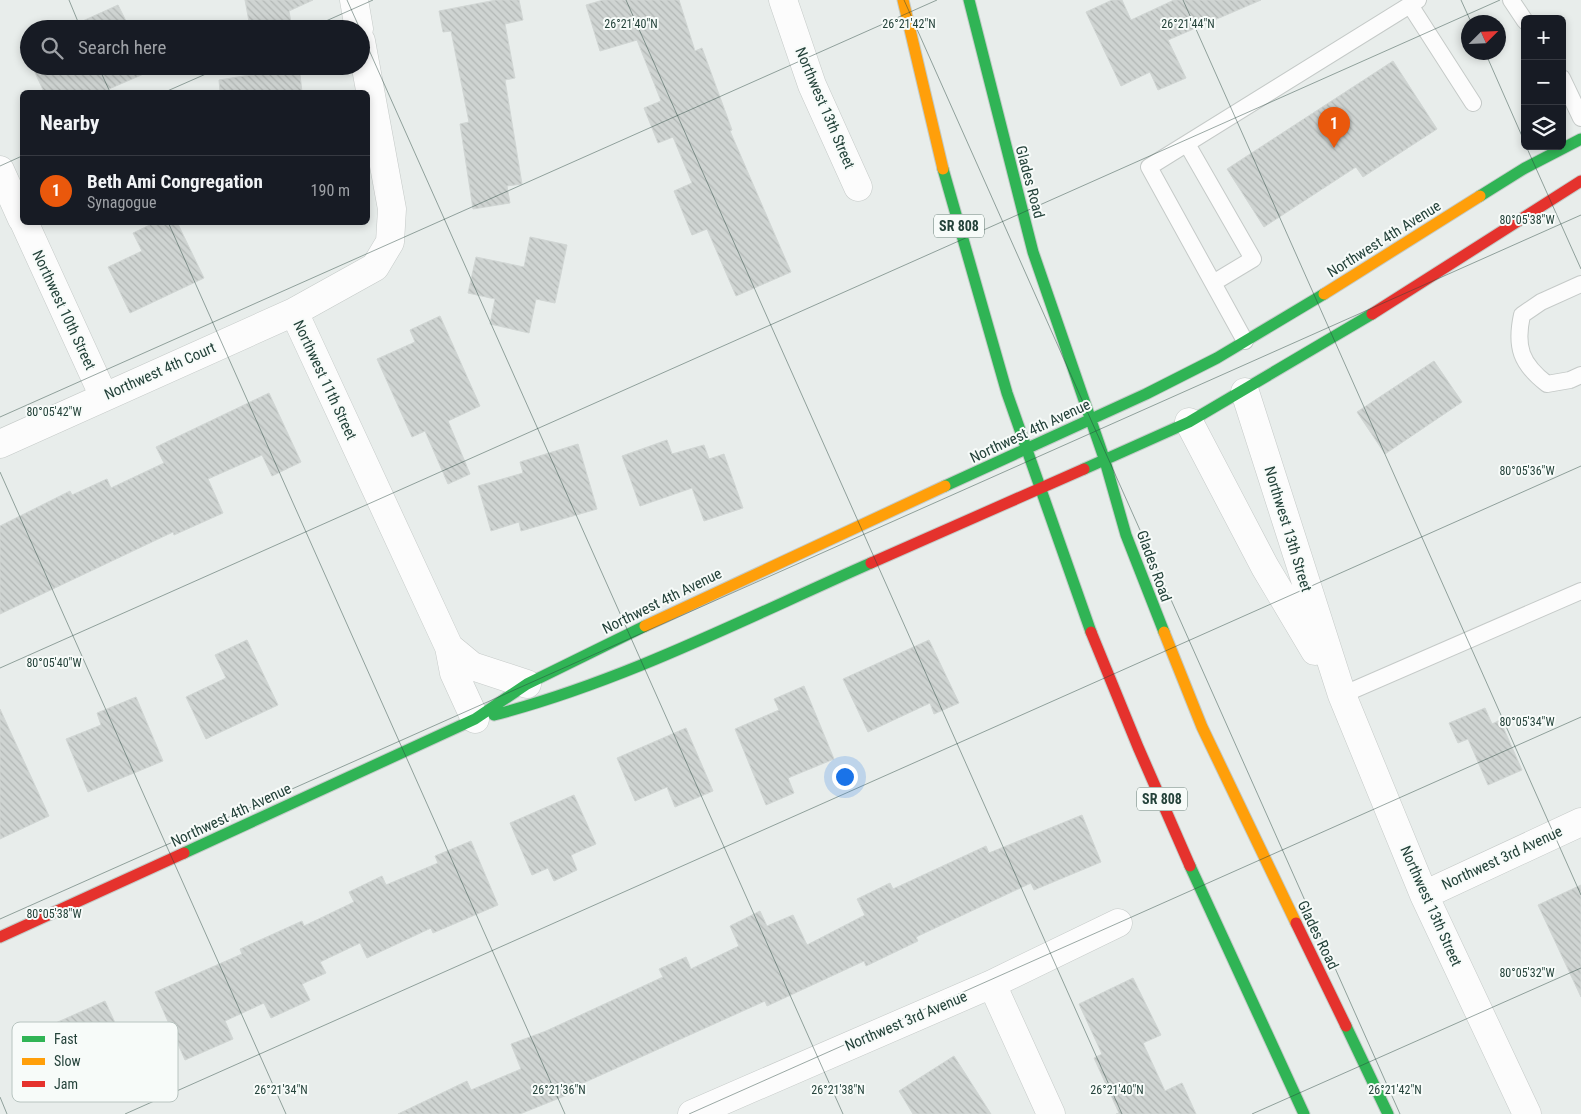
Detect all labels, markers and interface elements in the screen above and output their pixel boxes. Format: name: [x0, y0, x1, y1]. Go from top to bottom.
north arrow: [1461, 15, 1506, 60]
map controls: [1521, 15, 1566, 150]
button: +: [1521, 15, 1566, 60]
text: 26°21'40"N: [604, 17, 658, 31]
text: 26°21'42"N: [882, 17, 936, 31]
text: 26°21'44"N: [1161, 17, 1215, 31]
search box: [20, 20, 370, 75]
icon: search: [38, 34, 66, 62]
text: Search here: [78, 36, 166, 59]
street label: Northwest 13th Street: [791, 45, 859, 171]
button: −: [1521, 60, 1566, 105]
button: layers: [1521, 105, 1566, 150]
pin: 1: [1318, 107, 1350, 148]
text: Nearby: [40, 111, 99, 135]
street label: Glades Road: [1012, 144, 1048, 220]
text: Beth Ami Congregation: [87, 170, 263, 193]
text: 1: [52, 181, 60, 200]
text: 190 m: [311, 181, 350, 200]
text: Synagogue: [87, 193, 156, 212]
street label: Northwest 4th Avenue: [1324, 197, 1444, 281]
text: 80°05'38"W: [1499, 213, 1555, 227]
road number: SR 808: [934, 215, 984, 238]
street label: Northwest 10th Street: [28, 247, 100, 373]
street label: Northwest 11th Street: [289, 317, 361, 443]
street label: Northwest 4th Court: [101, 338, 219, 404]
street label: Northwest 4th Avenue: [967, 395, 1093, 467]
text: 80°05'42"W: [26, 405, 82, 419]
street label: Northwest 13th Street: [1260, 464, 1316, 594]
text: 80°05'36"W: [1499, 464, 1555, 478]
street label: Glades Road: [1133, 528, 1175, 604]
street label: Northwest 4th Avenue: [599, 564, 725, 638]
text: 80°05'40"W: [26, 656, 82, 670]
text: 80°05'34"W: [1499, 715, 1555, 729]
your location: [832, 764, 858, 790]
street label: Northwest 4th Avenue: [168, 779, 294, 851]
road number: SR 808: [1137, 788, 1187, 811]
street label: Northwest 3rd Avenue: [1439, 822, 1565, 894]
street label: Northwest 13th Street: [1396, 843, 1466, 969]
street label: Glades Road: [1294, 898, 1342, 972]
text: 80°05'38"W: [26, 907, 82, 921]
text: 80°05'32"W: [1499, 966, 1555, 980]
street label: Northwest 3rd Avenue: [842, 987, 970, 1055]
legend: [12, 1022, 178, 1102]
text: Fast: [54, 1031, 78, 1047]
text: Slow: [54, 1053, 81, 1069]
text: Jam: [54, 1076, 78, 1092]
text: 26°21'34"N: [254, 1083, 308, 1097]
text: 26°21'36"N: [532, 1083, 586, 1097]
text: 26°21'38"N: [811, 1083, 865, 1097]
text: 26°21'40"N: [1090, 1083, 1144, 1097]
text: 26°21'42"N: [1368, 1083, 1422, 1097]

